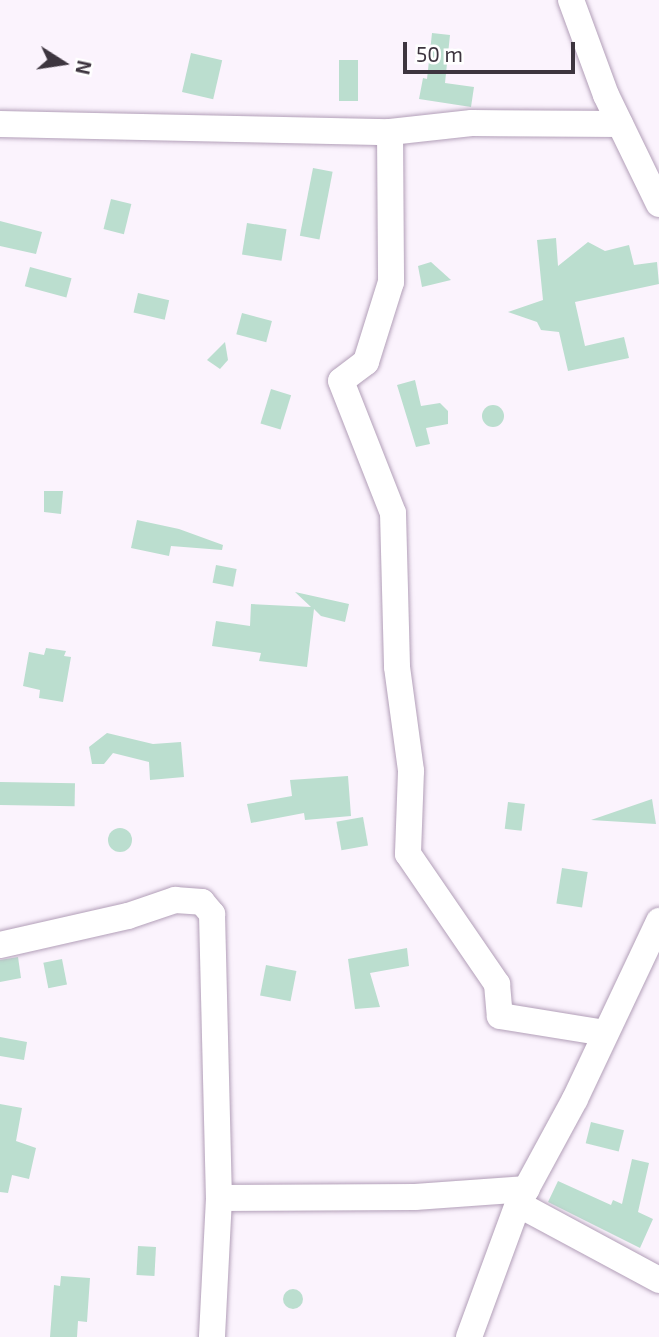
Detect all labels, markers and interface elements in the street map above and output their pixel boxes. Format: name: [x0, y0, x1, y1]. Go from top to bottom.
north arrow: [28, 28, 98, 98]
scale bar: [407, 28, 578, 72]
text: 50 m: [416, 41, 463, 66]
text: N: [71, 58, 97, 77]

